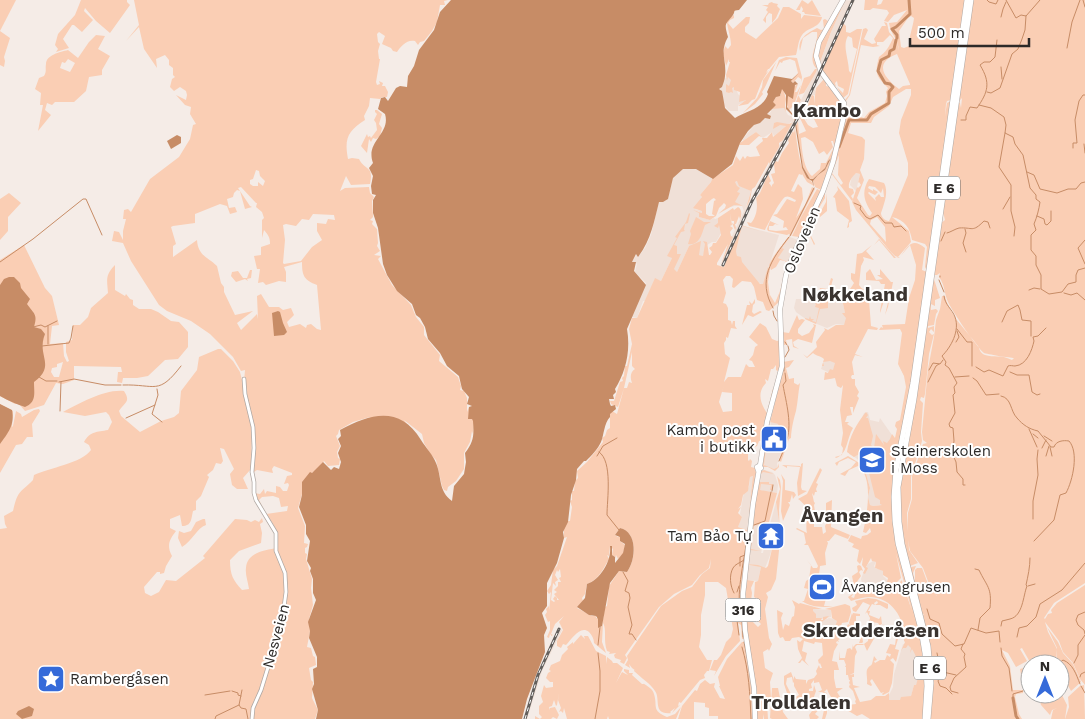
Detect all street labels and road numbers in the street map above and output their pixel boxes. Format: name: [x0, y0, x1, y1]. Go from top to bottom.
road number: E 6: [928, 177, 960, 200]
street label: Osloveien: [780, 204, 824, 276]
road number: 316: [726, 598, 760, 622]
street label: Nesveien: [259, 602, 293, 670]
road number: E 6: [914, 656, 946, 680]

